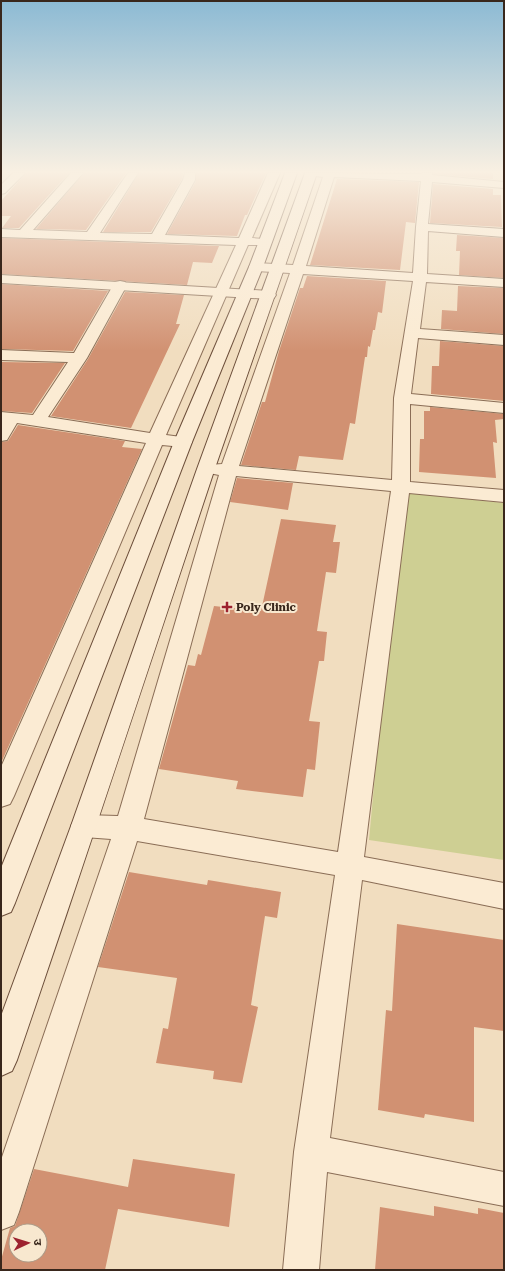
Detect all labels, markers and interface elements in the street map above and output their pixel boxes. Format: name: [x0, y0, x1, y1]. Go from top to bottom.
marker: Poly Clinic: [221, 601, 233, 613]
place label: Poly Clinic: [236, 601, 297, 614]
north arrow: [8, 1223, 48, 1263]
text: उ: [31, 1239, 44, 1247]

